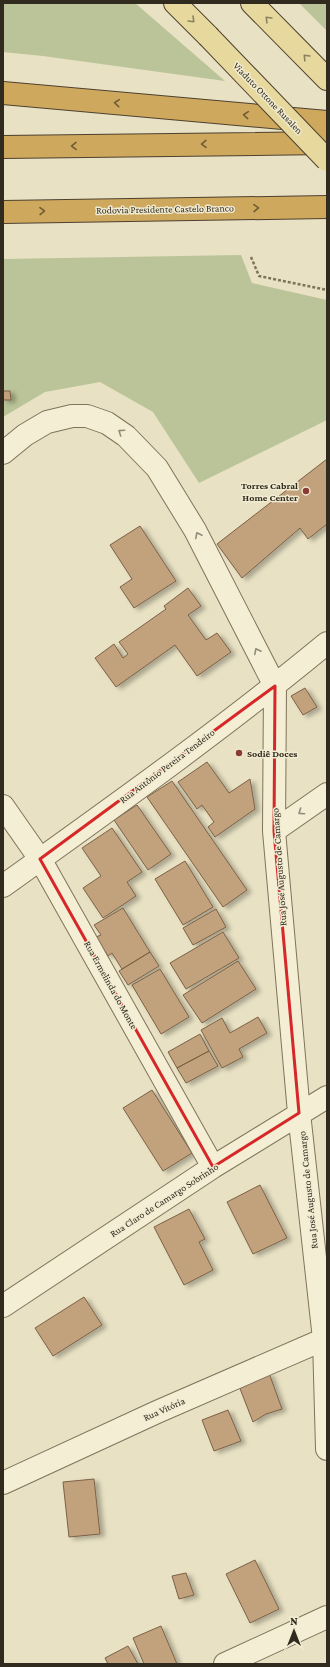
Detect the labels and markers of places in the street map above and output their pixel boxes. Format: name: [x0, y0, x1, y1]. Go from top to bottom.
place label: Torres Cabral Home Center: [241, 480, 298, 503]
marker: Torres Cabral Home Center: [301, 486, 311, 496]
marker: Sodiê Doces: [234, 748, 244, 758]
place label: Sodiê Doces: [247, 748, 297, 759]

